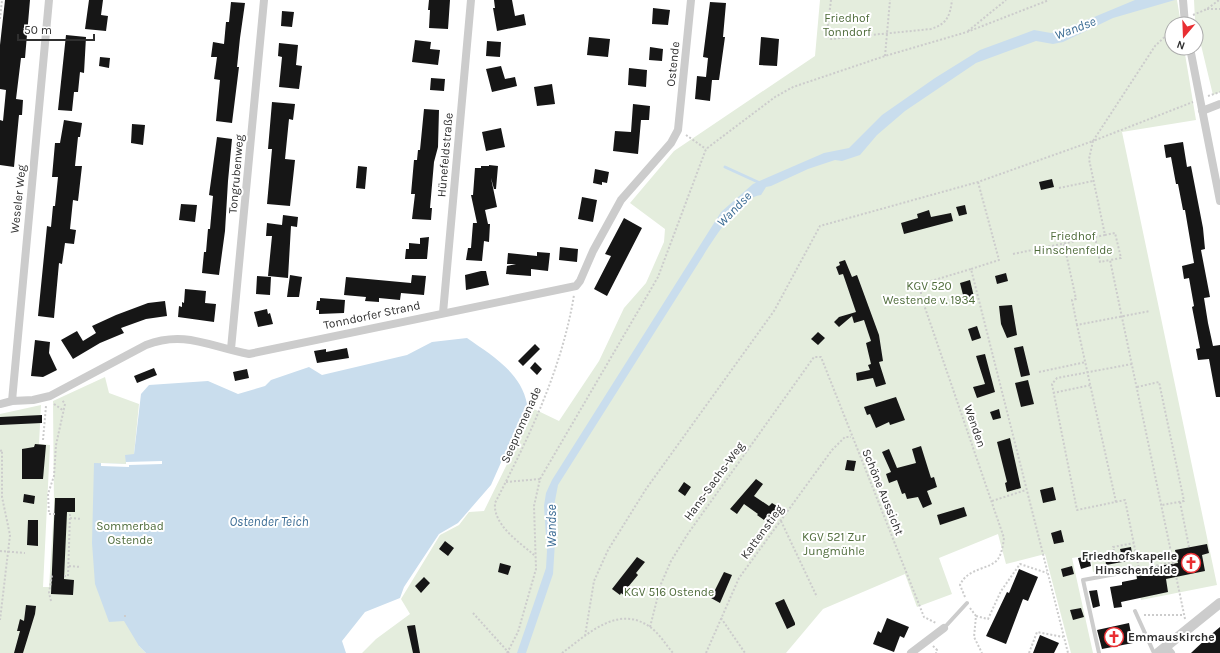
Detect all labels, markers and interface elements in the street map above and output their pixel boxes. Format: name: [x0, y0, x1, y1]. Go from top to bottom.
park label: Friedhof Tonndorf: [823, 11, 872, 39]
water label: Wandse: [1052, 13, 1098, 43]
scale bar: [18, 16, 94, 42]
north arrow: [1164, 16, 1204, 56]
text: 50 m: [24, 23, 52, 37]
text: N: [1175, 38, 1187, 52]
street label: Ostende: [664, 41, 682, 87]
street label: Hünefeldstraße: [434, 112, 456, 198]
street label: Tongrubenweg: [226, 134, 246, 214]
street label: Weseler Weg: [7, 164, 29, 234]
water label: Wandse: [714, 188, 754, 230]
park label: Friedhof Hinschenfelde: [1034, 229, 1112, 257]
park label: KGV 520 Westende v. 1934: [883, 279, 976, 307]
street label: Tonndorfer Strand: [322, 298, 422, 332]
street label: Seepromenade: [498, 385, 544, 465]
street label: Wenden: [961, 403, 989, 449]
street label: Hans-Sachs-Weg: [681, 439, 747, 523]
street label: Schöne Aussicht: [859, 447, 907, 538]
street label: Kattenstieg: [738, 502, 787, 562]
water label: Wandse: [544, 505, 559, 547]
water label: Ostender Teich: [230, 514, 308, 529]
park label: Sommerbad Ostende: [96, 519, 164, 547]
park label: KGV 521 Zur Jungmühle: [802, 530, 867, 558]
place label: Friedhofskapelle Hinschenfelde: [1082, 549, 1177, 577]
church icon: Friedhofskapelle Hinschenfelde: [1180, 552, 1202, 574]
park label: KGV 516 Ostende: [624, 585, 714, 599]
church icon: Emmauskirche: [1103, 626, 1125, 648]
place label: Emmauskirche: [1128, 630, 1215, 644]

